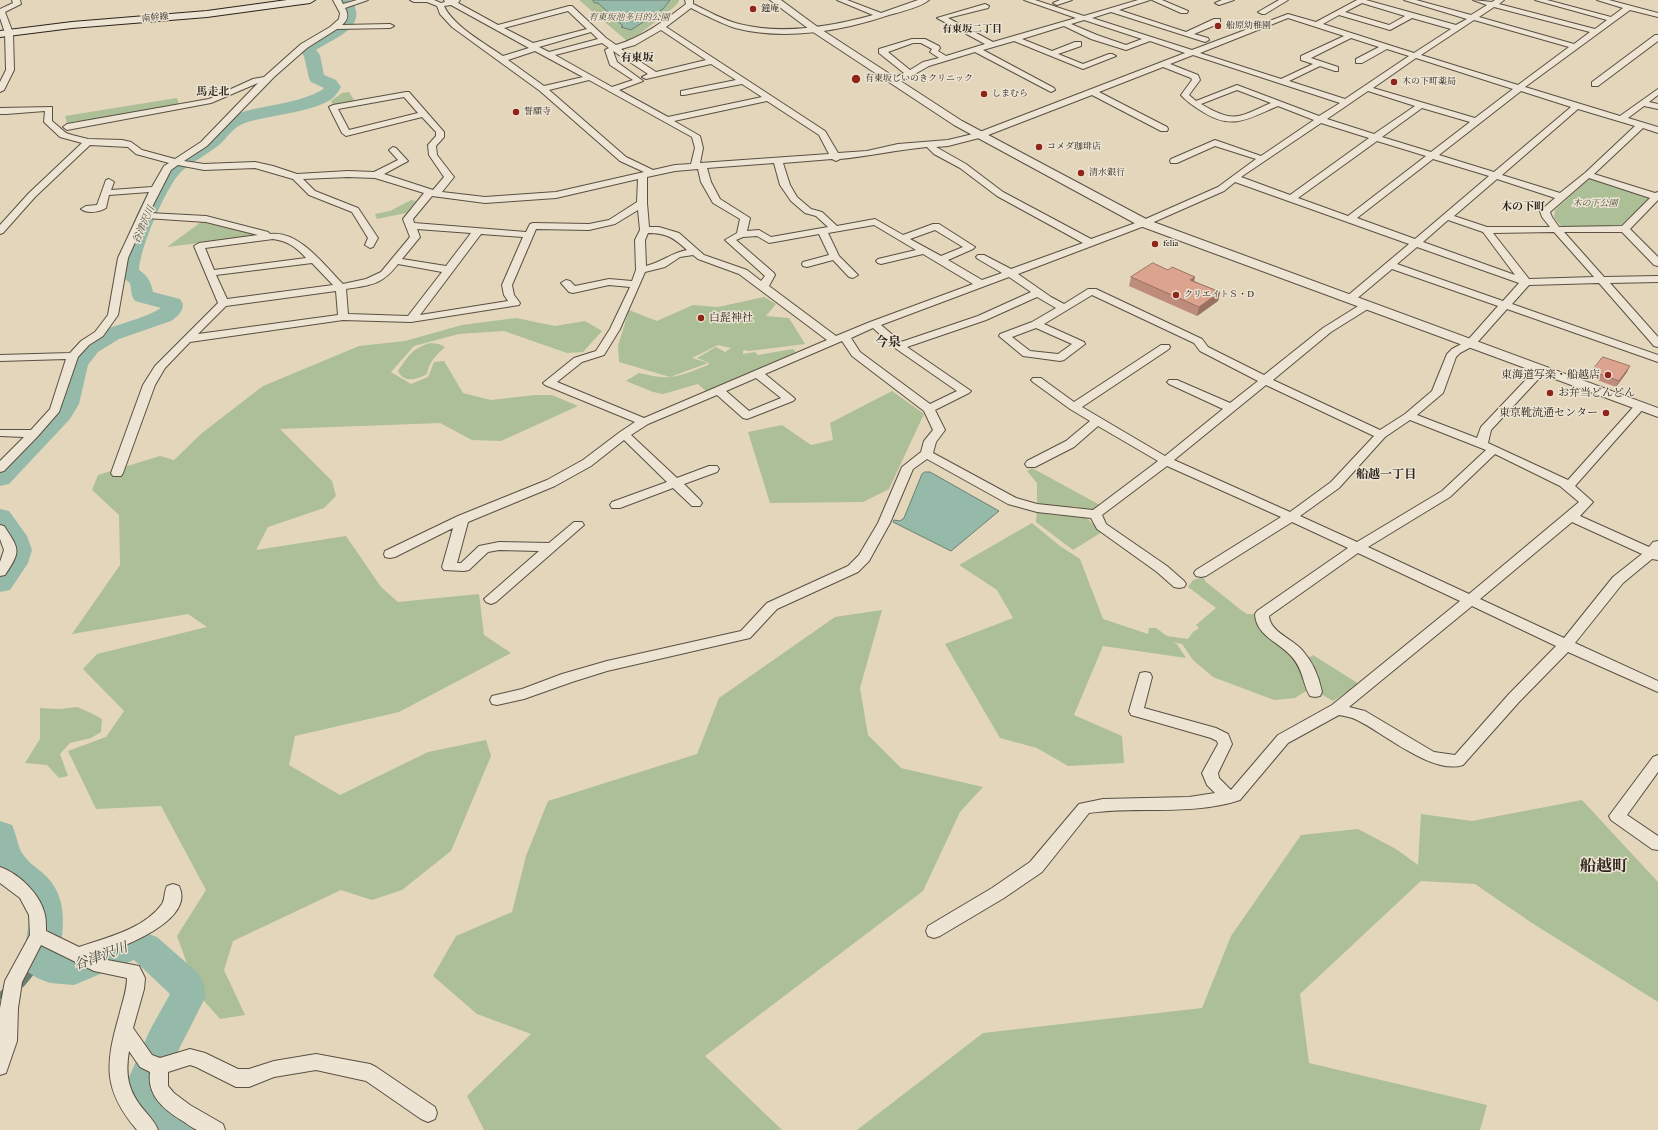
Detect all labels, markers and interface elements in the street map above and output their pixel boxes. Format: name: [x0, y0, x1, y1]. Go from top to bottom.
marker: 鐘庵: [748, 4, 758, 14]
place label: 鐘庵: [761, 4, 779, 14]
street label: 南幹線: [141, 11, 169, 25]
park label: 有東坂池多目的公園: [589, 13, 669, 23]
marker: 船原幼稚園: [1213, 21, 1223, 31]
place label: 船原幼稚園: [1226, 21, 1271, 31]
district label: 有東坂二丁目: [942, 24, 1002, 36]
district label: 有東坂: [621, 51, 653, 65]
marker: 有東坂しいのきクリニック: [850, 73, 862, 85]
place label: 有東坂しいのきクリニック: [865, 74, 973, 84]
marker: 木の下町薬局: [1389, 77, 1399, 87]
place label: 木の下町薬局: [1402, 77, 1456, 87]
district label: 馬走北: [197, 85, 229, 99]
marker: しまむら: [979, 89, 989, 99]
place label: しまむら: [992, 89, 1028, 99]
marker: 誓願寺: [511, 107, 521, 117]
place label: 誓願寺: [524, 107, 551, 117]
marker: コメダ珈琲店: [1034, 142, 1044, 152]
place label: コメダ珈琲店: [1047, 142, 1101, 152]
marker: 清水銀行: [1076, 168, 1086, 178]
place label: 清水銀行: [1089, 168, 1125, 178]
park label: 木の下公園: [1573, 199, 1617, 209]
district label: 木の下町: [1501, 200, 1545, 214]
water label: 谷津沢川: [130, 204, 158, 246]
marker: felia: [1150, 239, 1160, 249]
place label: felia: [1163, 239, 1178, 249]
marker: クリエイトＳ・D: [1171, 290, 1181, 300]
place label: クリエイトＳ・D: [1184, 290, 1254, 300]
place label: 白髭神社: [709, 311, 753, 325]
marker: 白髭神社: [696, 313, 706, 323]
district label: 今泉: [875, 335, 901, 351]
place label: 東海道写楽・船越店: [1501, 368, 1600, 382]
marker: 東海道写楽・船越店: [1603, 370, 1613, 380]
place label: お弁当どんどん: [1558, 386, 1635, 400]
marker: お弁当どんどん: [1545, 388, 1555, 398]
place label: 東京靴流通センター: [1499, 406, 1598, 420]
marker: 東京靴流通センター: [1601, 408, 1611, 418]
district label: 船越一丁目: [1356, 468, 1416, 482]
district label: 船越町: [1580, 857, 1628, 877]
water label: 谷津沢川: [72, 940, 130, 974]

